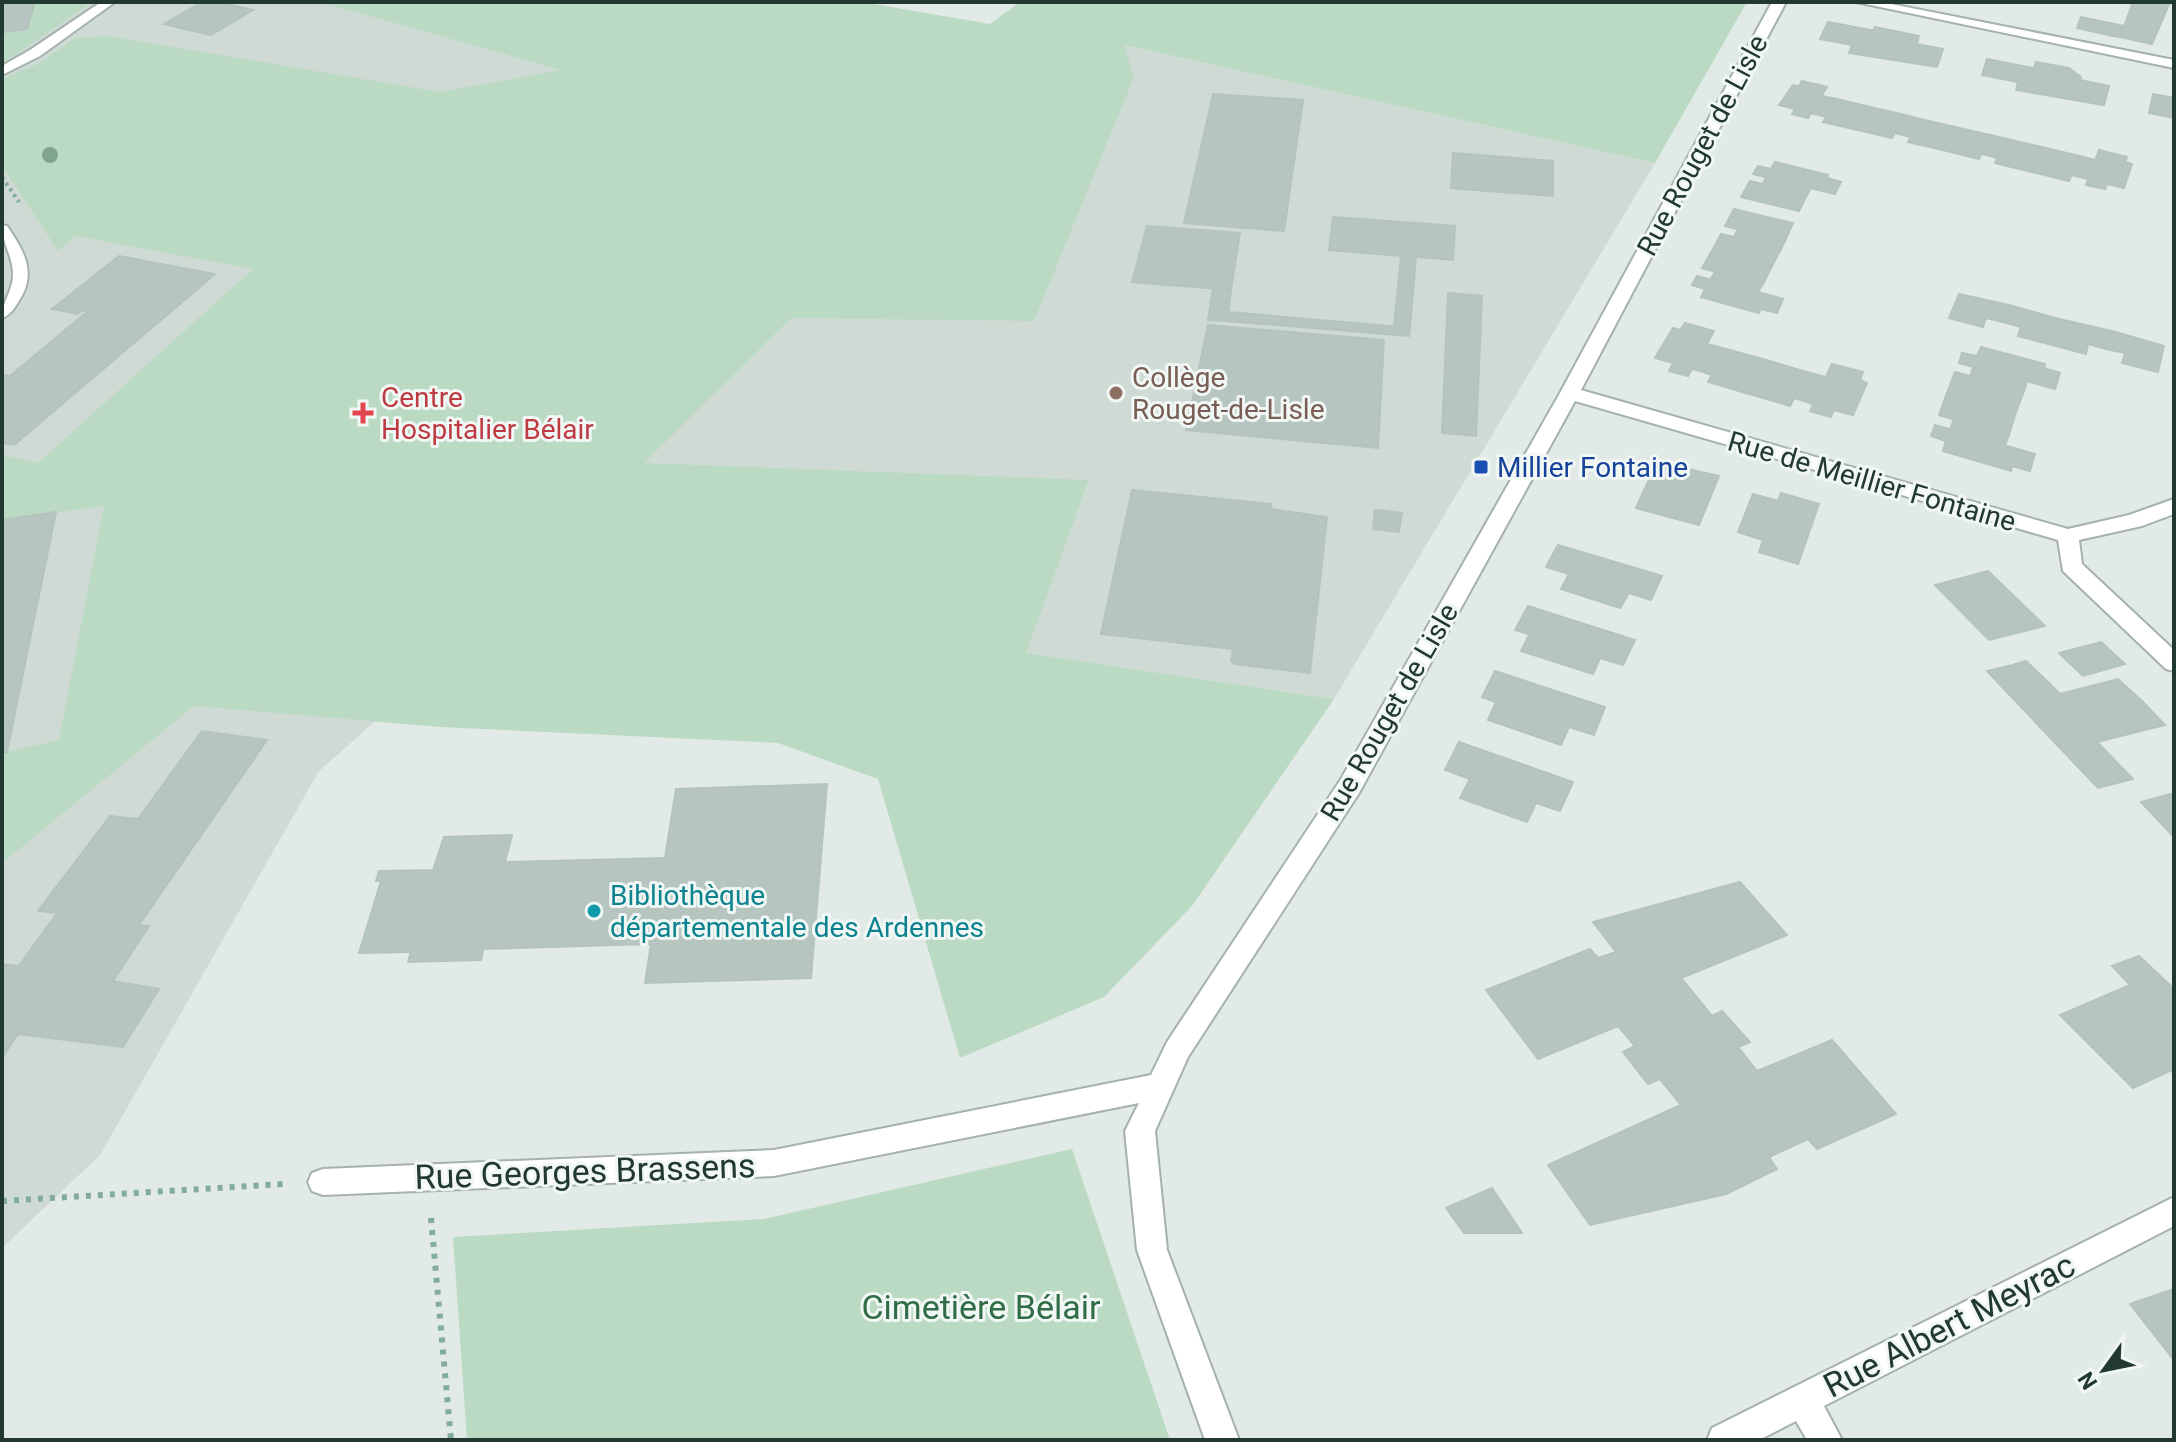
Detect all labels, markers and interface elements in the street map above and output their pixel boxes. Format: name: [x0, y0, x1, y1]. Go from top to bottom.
street label: Rue Rouget de Lisle: [1630, 29, 1775, 261]
place label: Collège Rouget-de-Lisle: [1132, 361, 1325, 426]
place label: Centre Hospitalier Bélair: [381, 381, 594, 446]
marker: Collège Rouget-de-Lisle: [1107, 384, 1125, 402]
marker: Centre Hospitalier Bélair: [352, 402, 374, 424]
street label: Rue de Meillier Fontaine: [1724, 425, 2020, 538]
place label: Millier Fontaine: [1497, 451, 1688, 484]
marker: Millier Fontaine: [1472, 458, 1490, 476]
street label: Rue Rouget de Lisle: [1314, 598, 1465, 827]
place label: Bibliothèque départementale des Ardennes: [610, 879, 984, 944]
marker: Bibliothèque départementale des Ardennes: [585, 902, 603, 920]
street label: Rue Georges Brassens: [414, 1145, 756, 1197]
street label: Rue Albert Meyrac: [1817, 1244, 2081, 1406]
park label: Cimetière Bélair: [861, 1287, 1101, 1327]
north arrow: [2064, 1330, 2144, 1410]
text: N: [2073, 1367, 2102, 1394]

